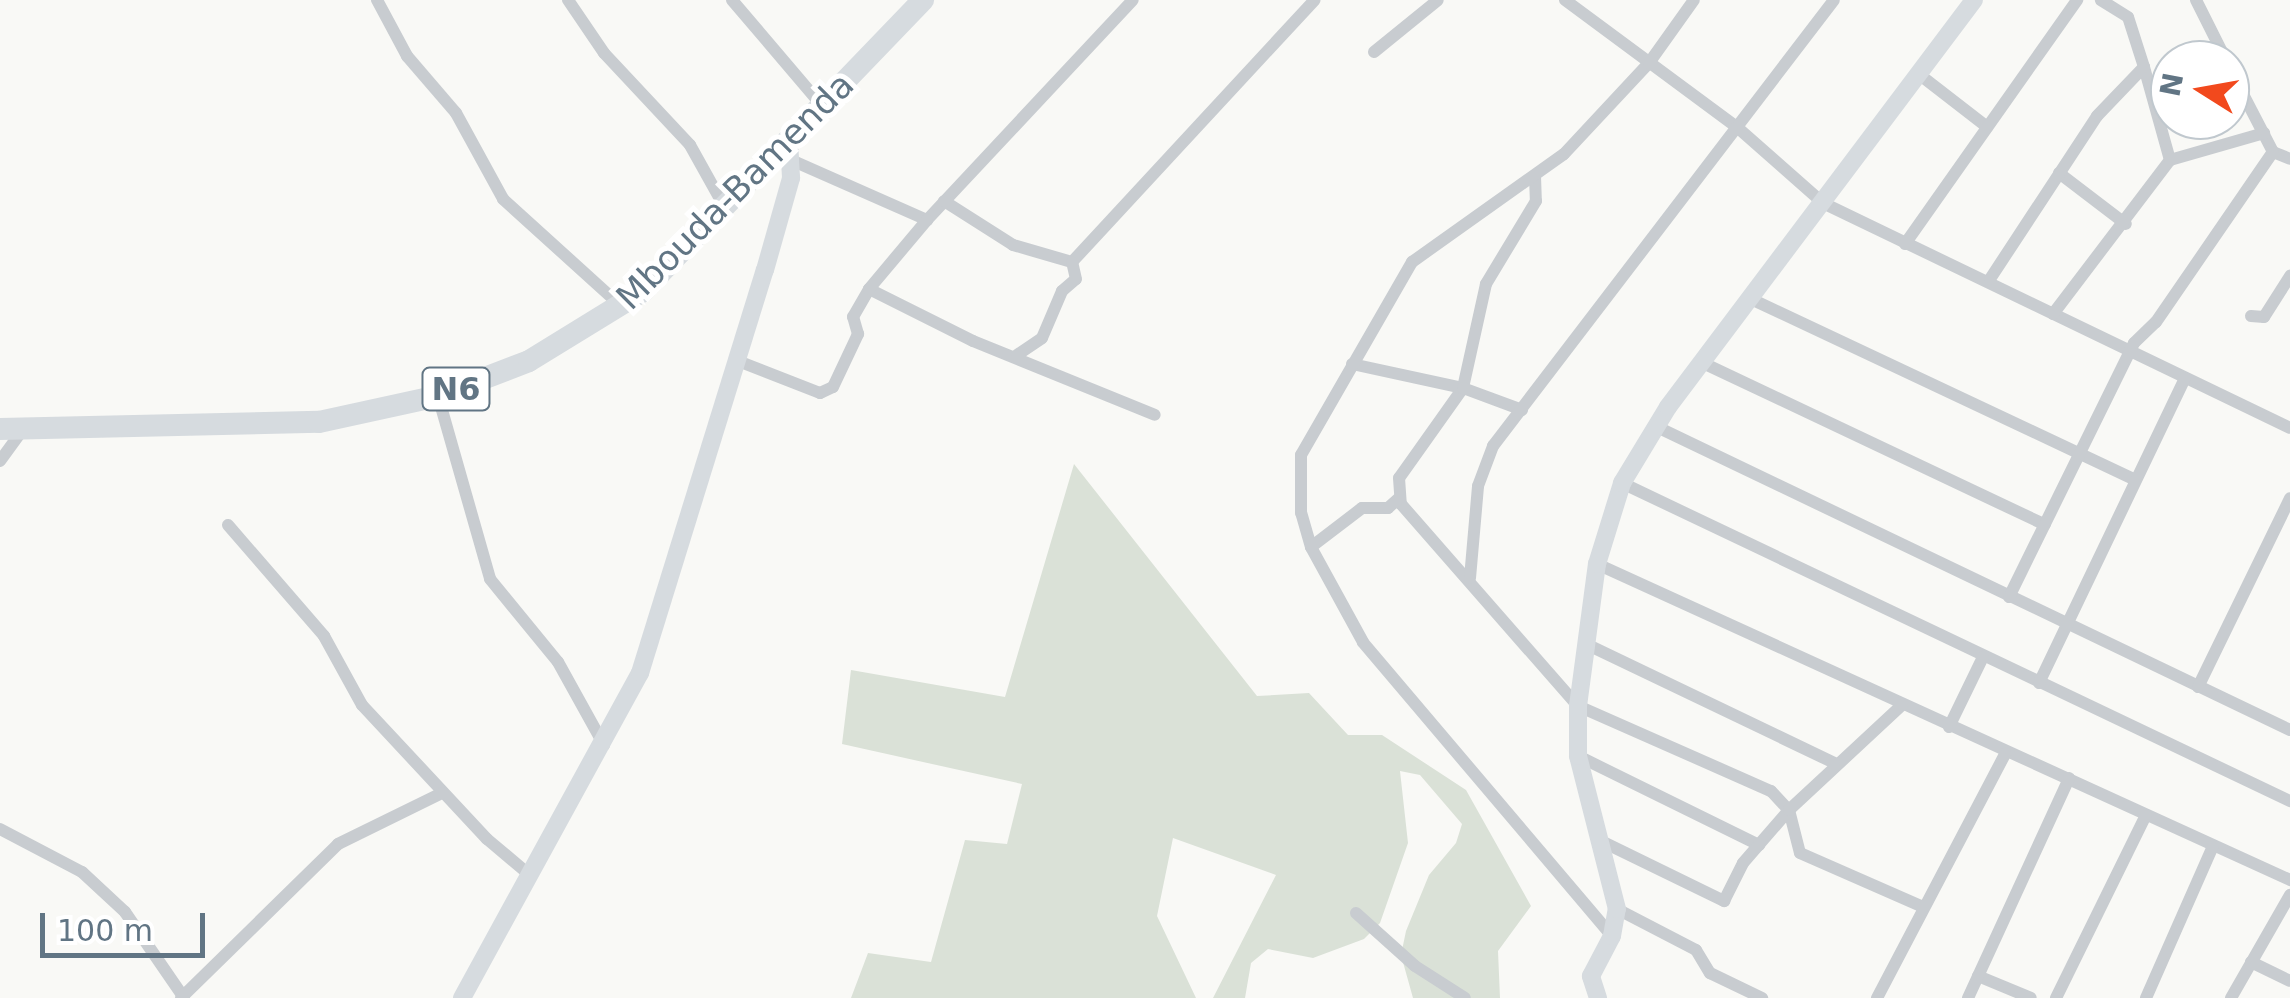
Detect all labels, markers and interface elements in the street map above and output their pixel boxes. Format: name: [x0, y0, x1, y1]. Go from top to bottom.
north arrow: [2150, 40, 2250, 140]
street label: Mbouda-Bamenda: [608, 64, 862, 318]
text: N: [2154, 70, 2190, 99]
road number: N6: [421, 362, 491, 416]
scale bar: [45, 893, 210, 955]
text: 100 m: [57, 913, 153, 948]

